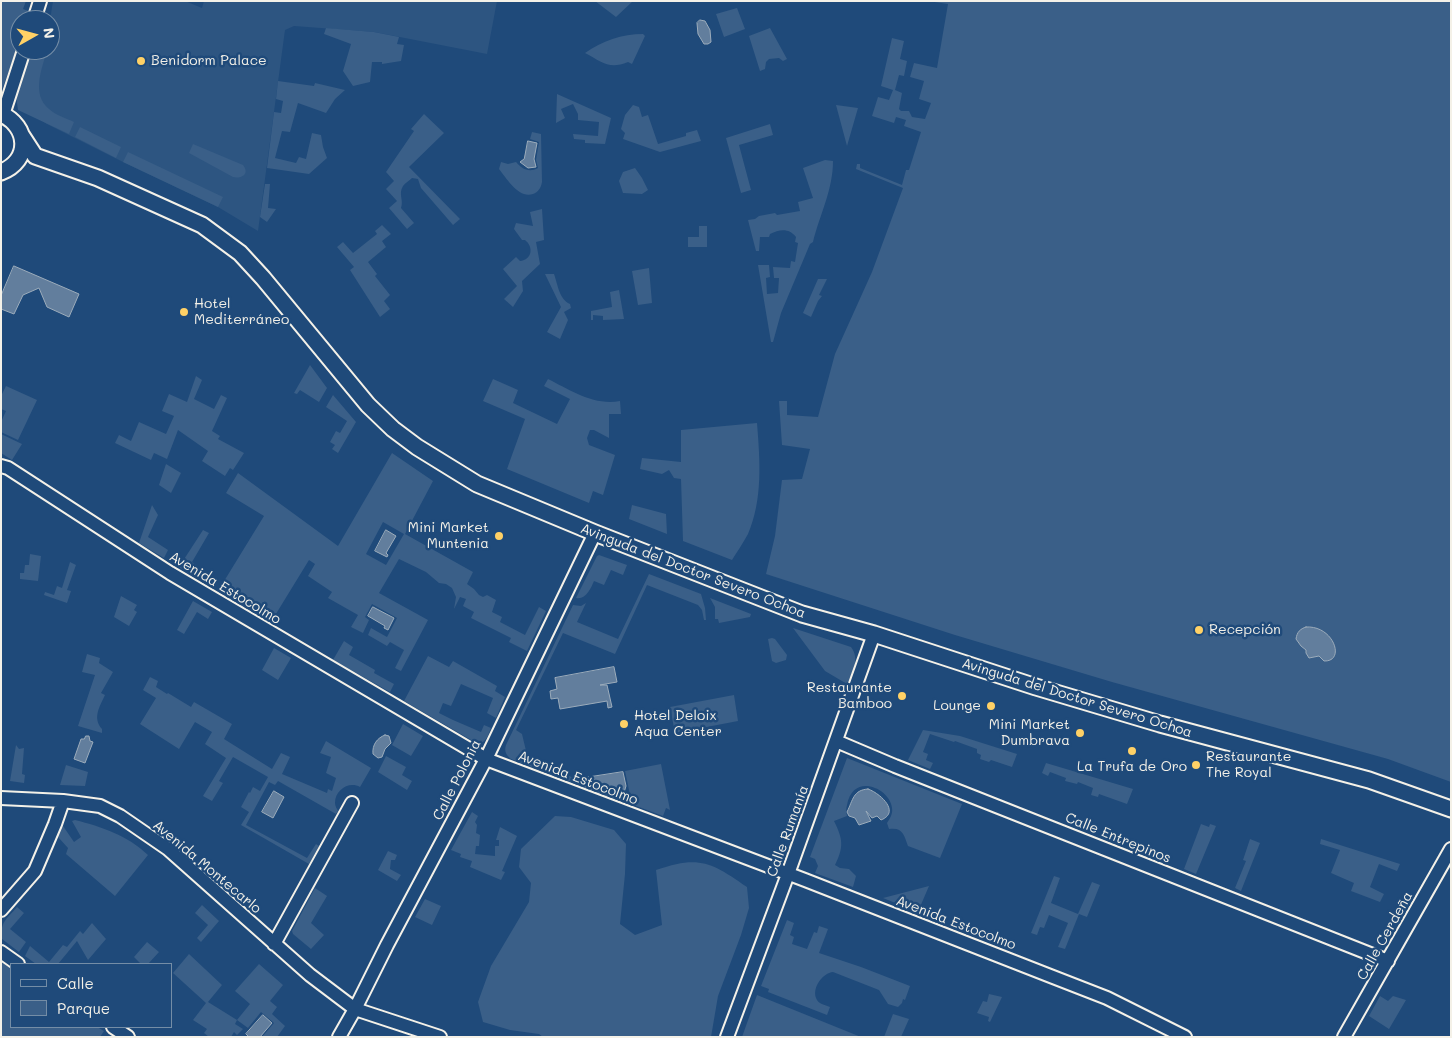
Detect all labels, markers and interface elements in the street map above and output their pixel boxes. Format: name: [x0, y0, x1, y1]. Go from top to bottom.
north arrow: [10, 10, 60, 60]
text: N: [39, 27, 59, 40]
place label: Benidorm Palace: [151, 53, 267, 69]
marker: Benidorm Palace: [135, 55, 147, 67]
place label: Hotel Mediterráneo: [194, 296, 289, 328]
marker: Hotel Mediterráneo: [178, 306, 190, 318]
place label: Mini Market Muntenia: [408, 520, 489, 552]
street label: Avinguda del Doctor Severo Ochoa: [578, 520, 808, 622]
marker: Mini Market Muntenia: [493, 530, 505, 542]
street label: Avenida Estocolmo: [166, 548, 284, 628]
place label: Recepción: [1209, 622, 1281, 638]
marker: Recepción: [1193, 624, 1205, 636]
street label: Avinguda del Doctor Severo Ochoa: [960, 655, 1194, 741]
place label: Restaurante Bamboo: [807, 680, 892, 712]
marker: Restaurante Bamboo: [896, 690, 908, 702]
place label: Lounge: [933, 698, 981, 714]
marker: Lounge: [985, 700, 997, 712]
place label: Hotel Deloix Aqua Center: [634, 708, 722, 740]
place label: Mini Market Dumbrava: [989, 717, 1070, 750]
marker: Hotel Deloix Aqua Center: [618, 718, 630, 730]
marker: Mini Market Dumbrava: [1074, 727, 1086, 739]
street label: Calle Polonia: [429, 737, 485, 823]
marker: La Trufa de Oro: [1126, 745, 1138, 757]
street label: Avenida Estocolmo: [516, 747, 640, 809]
place label: Restaurante The Royal: [1206, 749, 1291, 782]
place label: La Trufa de Oro: [1077, 759, 1187, 775]
marker: Restaurante The Royal: [1190, 759, 1202, 771]
street label: Calle Rumanía: [764, 783, 812, 879]
street label: Calle Entrepinos: [1063, 809, 1173, 867]
street label: Avenida Montecarlo: [149, 817, 265, 917]
street label: Calle Cerdeña: [1354, 889, 1416, 983]
street label: Avenida Estocolmo: [894, 892, 1018, 954]
legend: [10, 963, 172, 1028]
text: Calle: [57, 973, 94, 993]
text: Parque: [57, 998, 110, 1018]

